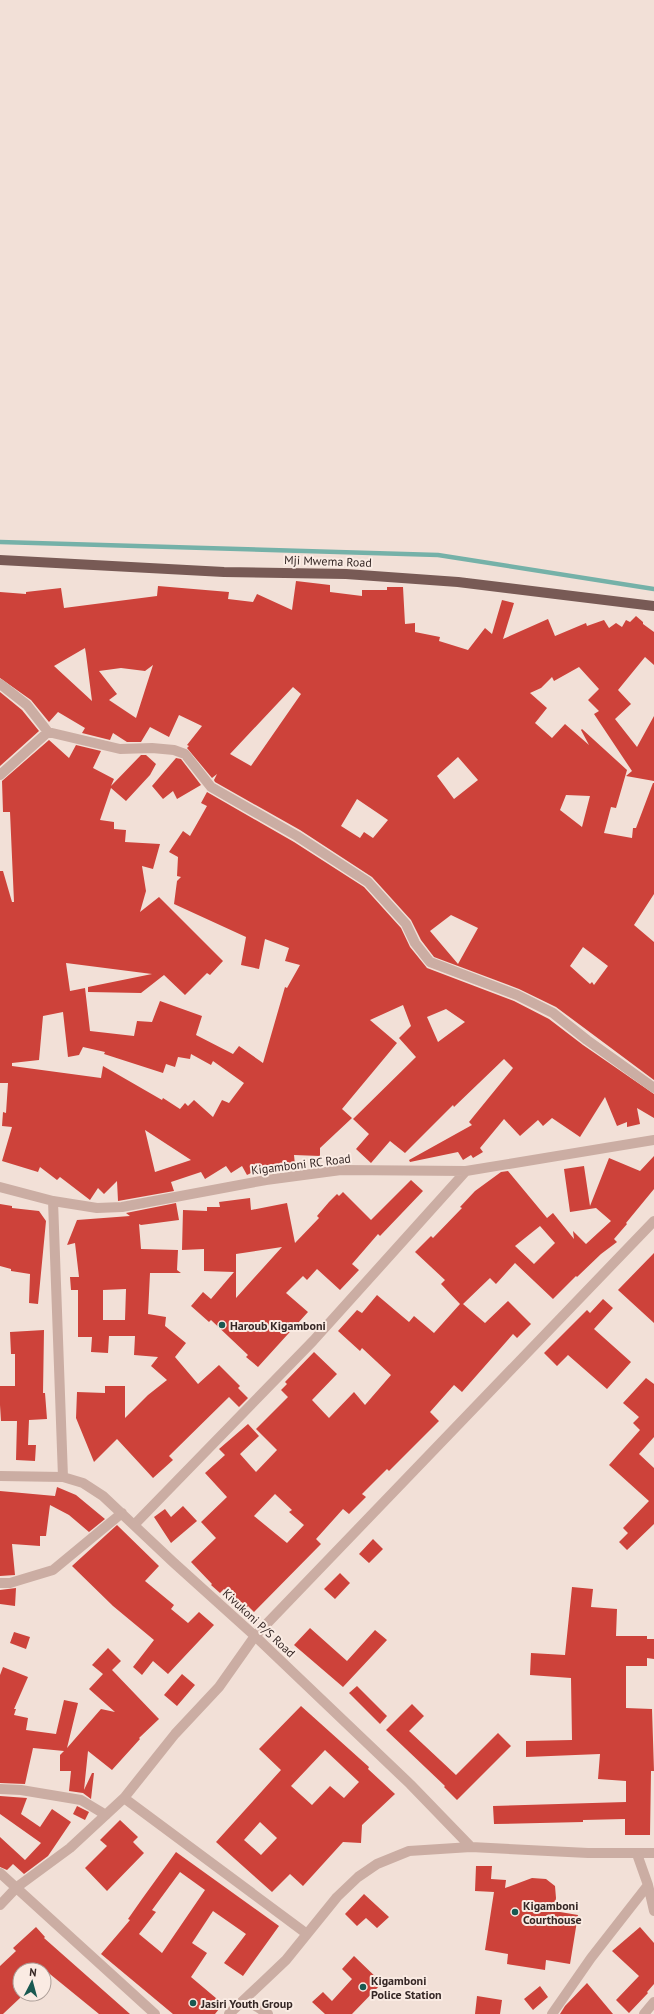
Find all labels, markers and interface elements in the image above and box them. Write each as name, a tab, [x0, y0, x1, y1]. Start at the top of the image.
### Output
street label: Mji Mwema Road	[284, 552, 372, 570]
street label: Kigamboni RC Road	[250, 1150, 352, 1178]
place label: Haroub Kigamboni	[230, 1318, 326, 1333]
marker: Haroub Kigamboni	[217, 1320, 227, 1330]
street label: Kivukoni P/S Road	[220, 1586, 298, 1660]
place label: Kigamboni Courthouse	[523, 1898, 582, 1927]
marker: Kigamboni Courthouse	[510, 1907, 520, 1917]
north arrow	[12, 1962, 52, 2002]
text: N	[29, 1965, 37, 1979]
place label: Kigamboni Police Station	[371, 1973, 442, 2002]
marker: Kigamboni Police Station	[358, 1982, 368, 1992]
place label: Jasiri Youth Group	[200, 1996, 293, 2011]
marker: Jasiri Youth Group	[188, 1998, 198, 2008]

